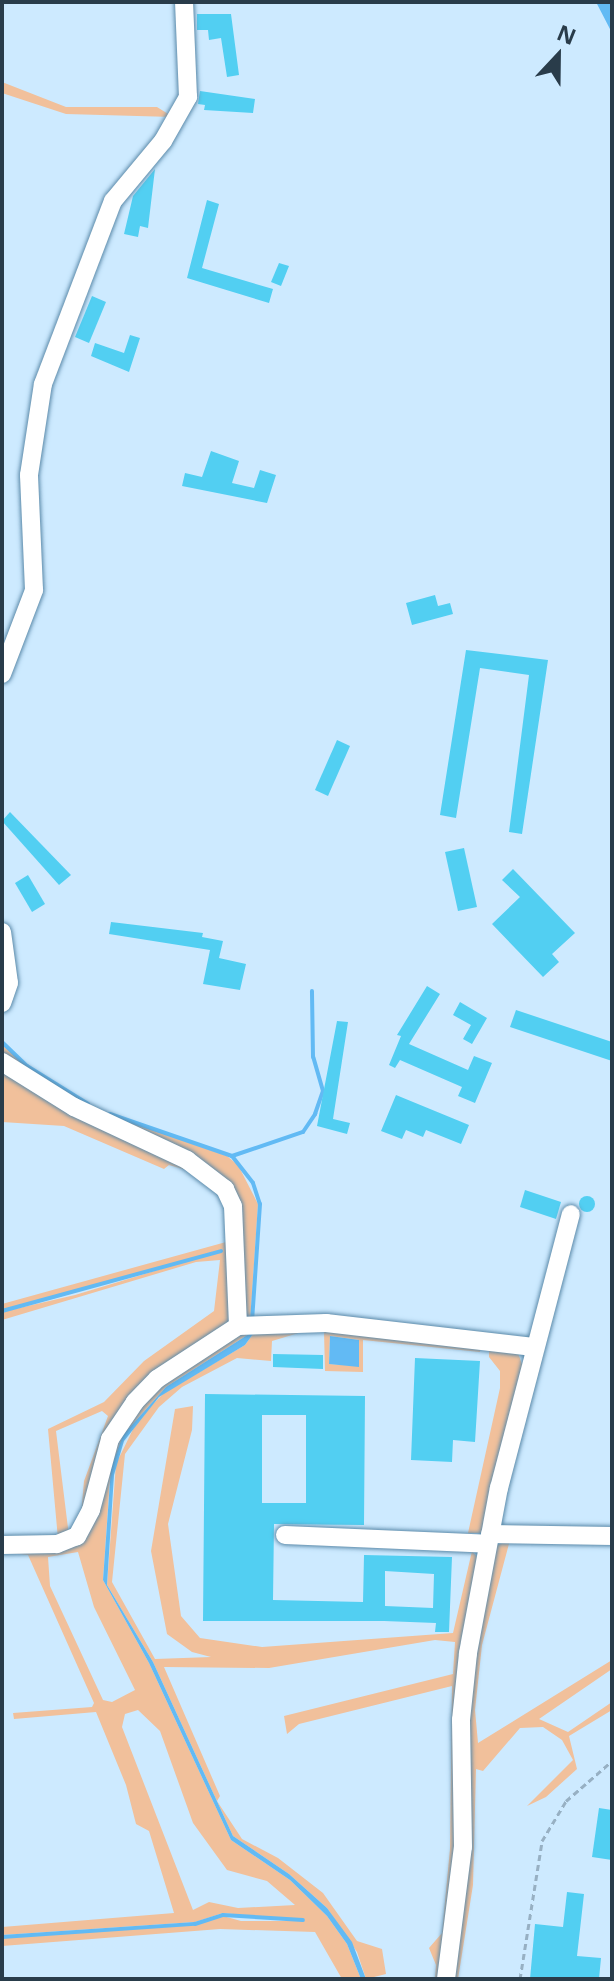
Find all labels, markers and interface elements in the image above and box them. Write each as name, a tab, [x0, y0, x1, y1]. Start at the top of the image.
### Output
north arrow	[518, 16, 598, 96]
text: N	[553, 16, 581, 51]

